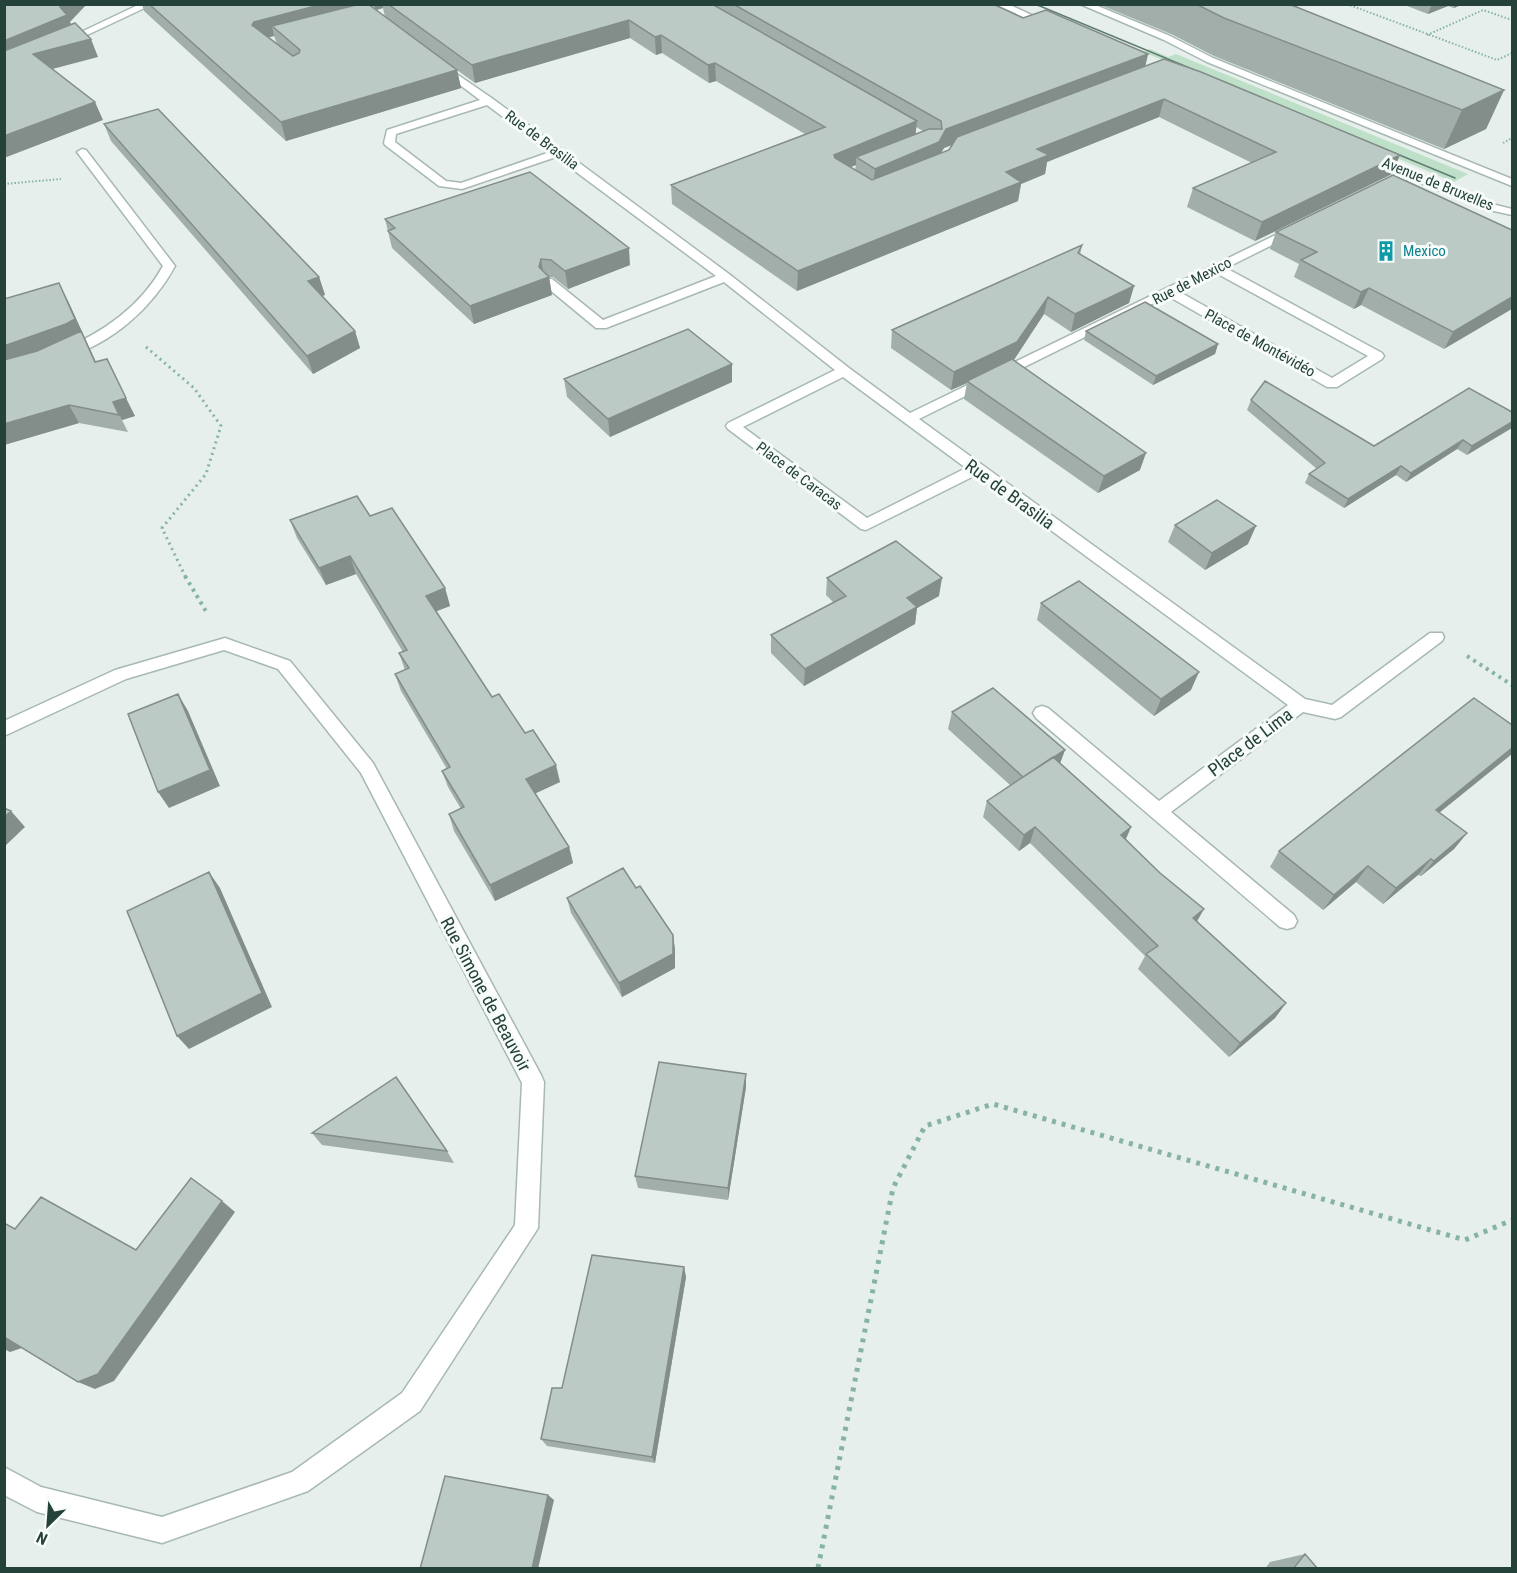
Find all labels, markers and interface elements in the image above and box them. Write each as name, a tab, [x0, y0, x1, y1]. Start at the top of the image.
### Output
street label: Rue de Brasilia	[502, 106, 582, 174]
street label: Avenue de Bruxelles	[1380, 153, 1497, 215]
building icon: Mexico	[1374, 239, 1398, 263]
place label: Mexico	[1403, 242, 1446, 260]
street label: Rue de Mexico	[1149, 253, 1235, 309]
street label: Place de Montévidéo	[1202, 305, 1318, 381]
street label: Place de Caracas	[753, 438, 845, 514]
street label: Rue de Brasilia	[961, 455, 1059, 533]
street label: Place de Lima	[1204, 704, 1296, 780]
street label: Rue Simone de Beauvoir	[436, 913, 536, 1075]
north arrow	[18, 1495, 78, 1555]
text: N	[33, 1527, 50, 1549]

